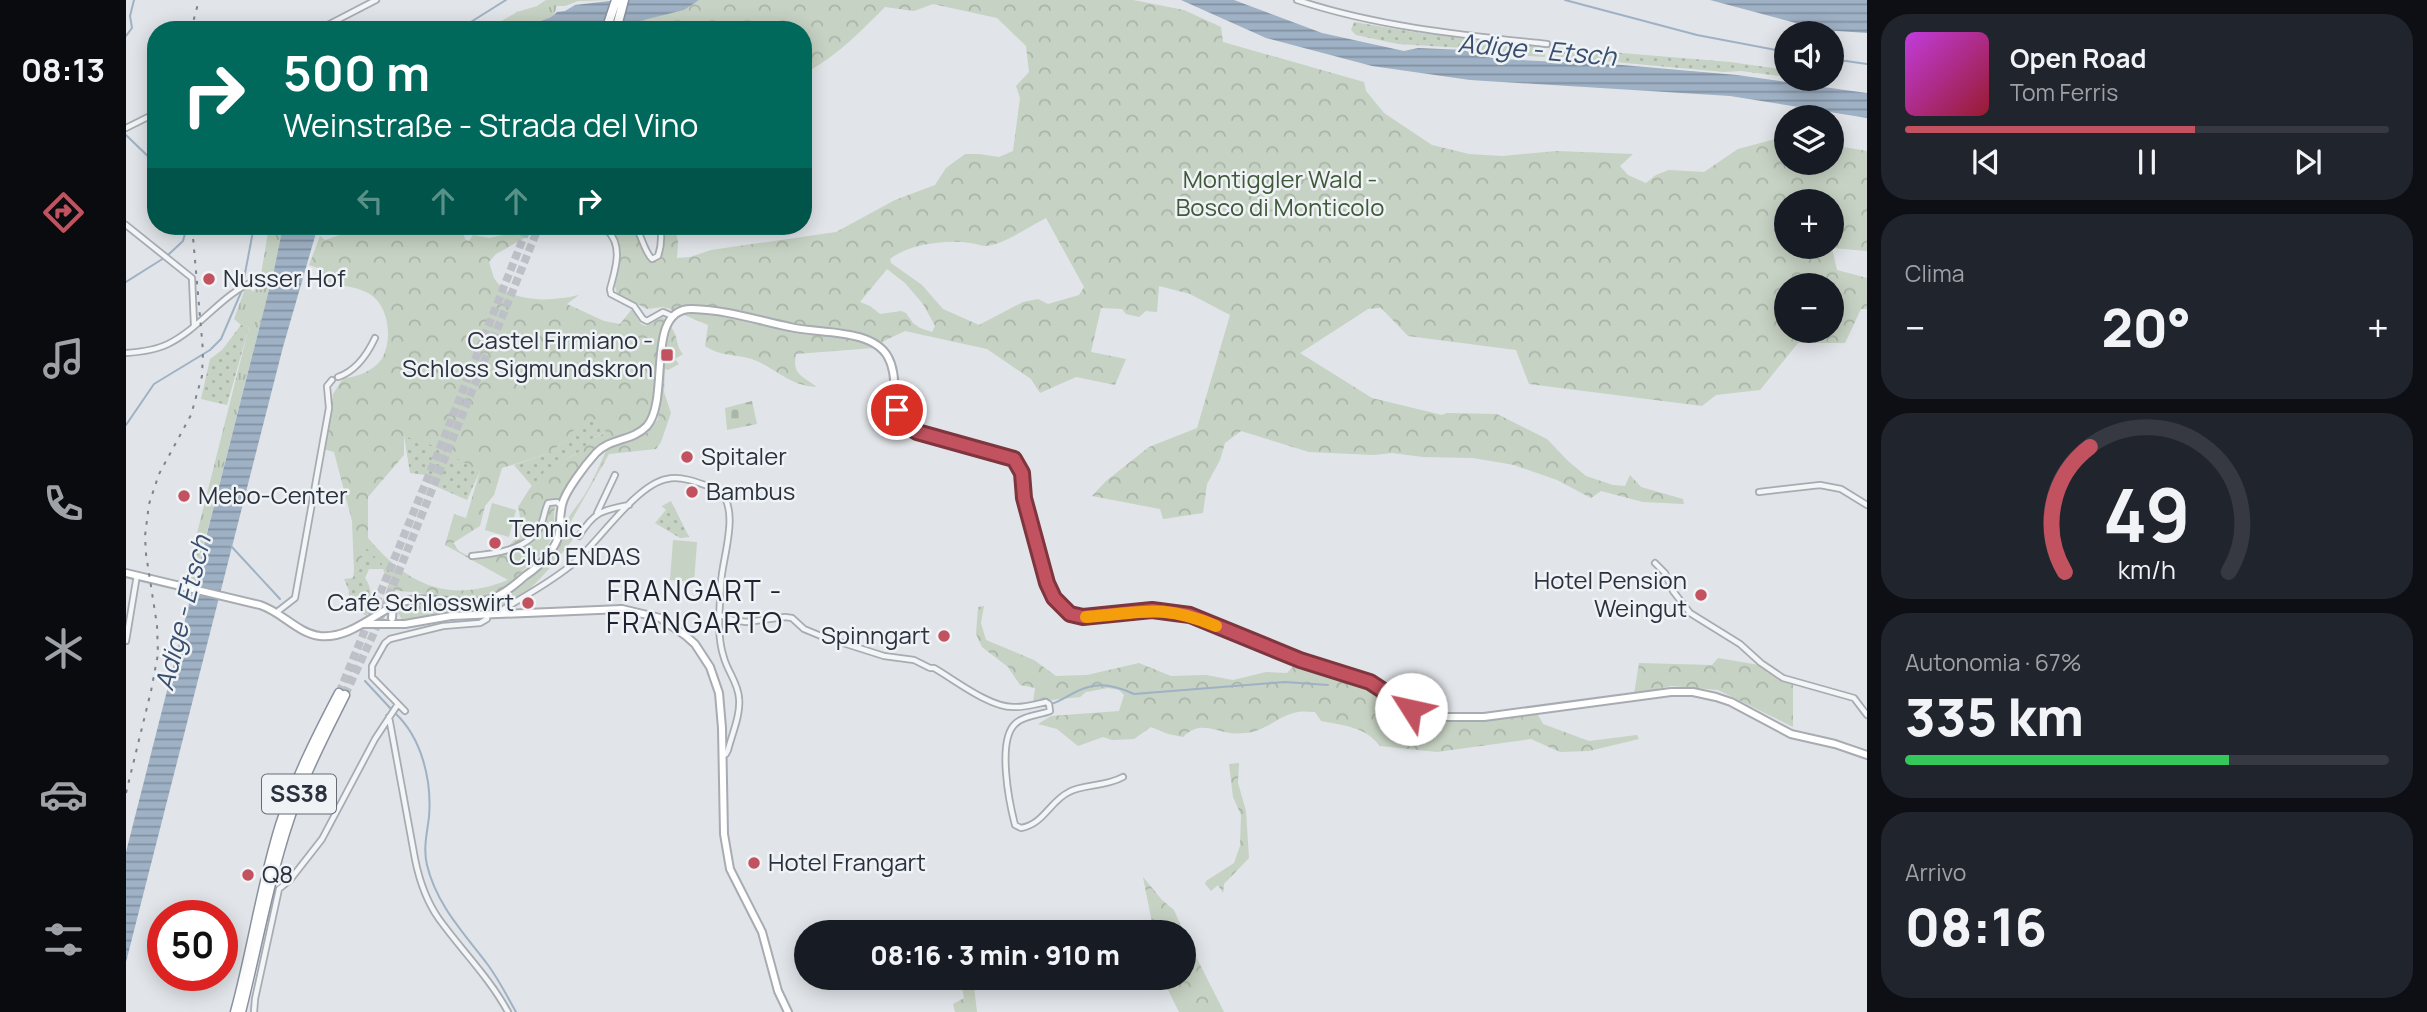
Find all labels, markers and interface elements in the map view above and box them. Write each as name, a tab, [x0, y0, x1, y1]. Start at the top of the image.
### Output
map controls	[1774, 21, 1844, 343]
button: sound	[1774, 21, 1844, 91]
water label: Adige - Etsch	[1457, 24, 1619, 74]
text: 500 m	[283, 39, 430, 106]
text: Open Road	[2010, 40, 2146, 76]
text: 08:13	[21, 48, 105, 92]
icon: right	[168, 49, 259, 140]
text: Tom Ferris	[2010, 76, 2118, 108]
text: Weinstraße - Strada del Vino	[283, 103, 698, 147]
button: layers	[1774, 105, 1844, 175]
icon: previous	[1967, 143, 2005, 181]
icon: pause	[2128, 143, 2166, 181]
icon: next	[2289, 143, 2327, 181]
park label: Montiggler Wald - Bosco di Monticolo	[1176, 162, 1384, 223]
icon: left	[351, 182, 389, 220]
icon: ahead	[424, 182, 462, 220]
icon: ahead	[497, 182, 535, 220]
icon: right	[570, 182, 608, 220]
icon: directions	[39, 188, 88, 237]
button: +	[1774, 189, 1844, 259]
text: Clima	[1905, 257, 1964, 289]
place label: Nusser Hof	[223, 261, 346, 294]
marker: Nusser Hof	[201, 271, 217, 287]
button: −	[1774, 273, 1844, 343]
text: 20°	[2101, 292, 2191, 363]
text: −	[1905, 301, 1926, 353]
text: +	[2367, 301, 2389, 353]
place label: Castel Firmiano - Schloss Sigmundskron	[402, 323, 653, 384]
icon: music	[39, 334, 88, 383]
marker: Castel Firmiano - Schloss Sigmundskron	[659, 347, 675, 363]
pin	[867, 380, 927, 440]
icon: arrive	[878, 391, 916, 429]
place label: Spitaler	[701, 439, 787, 472]
marker: Spitaler	[679, 449, 695, 465]
text: 49	[2103, 464, 2191, 564]
place label: Bambus	[706, 474, 795, 507]
place label: Mebo-Center	[198, 478, 348, 511]
icon: phone	[39, 479, 88, 528]
marker: Bambus	[684, 484, 700, 500]
marker: Mebo-Center	[176, 488, 192, 504]
place label: Tennic Club ENDAS	[509, 511, 640, 572]
water label: Adige - Etsch	[145, 530, 219, 694]
marker: Tennic Club ENDAS	[487, 535, 503, 551]
text: km/h	[2118, 552, 2176, 587]
place label: Hotel Pension Weingut	[1534, 563, 1687, 624]
district label: FRANGART - FRANGARTO	[606, 571, 784, 641]
place label: Café Schlosswirt	[327, 585, 514, 618]
marker: Hotel Pension Weingut	[1693, 587, 1709, 603]
marker: Café Schlosswirt	[520, 595, 536, 611]
place label: Spinngart	[821, 618, 930, 651]
icon: climate	[39, 624, 88, 673]
marker: Spinngart	[936, 628, 952, 644]
text: Autonomia · 67%	[1905, 646, 2081, 678]
position arrow	[1374, 672, 1448, 746]
text: 335 km	[1905, 681, 2084, 752]
icon: car	[39, 770, 88, 819]
road number: SS38	[262, 774, 336, 814]
place label: Hotel Frangart	[768, 845, 926, 878]
marker: Hotel Frangart	[746, 855, 762, 871]
text: Arrivo	[1905, 856, 1966, 888]
place label: Q8	[262, 857, 293, 890]
marker: Q8	[240, 867, 256, 883]
text: 08:16	[1905, 891, 2047, 962]
speed limit sign: 50	[147, 900, 238, 991]
icon: filters	[39, 915, 88, 964]
text: 08:16 · 3 min · 910 m	[870, 937, 1120, 973]

